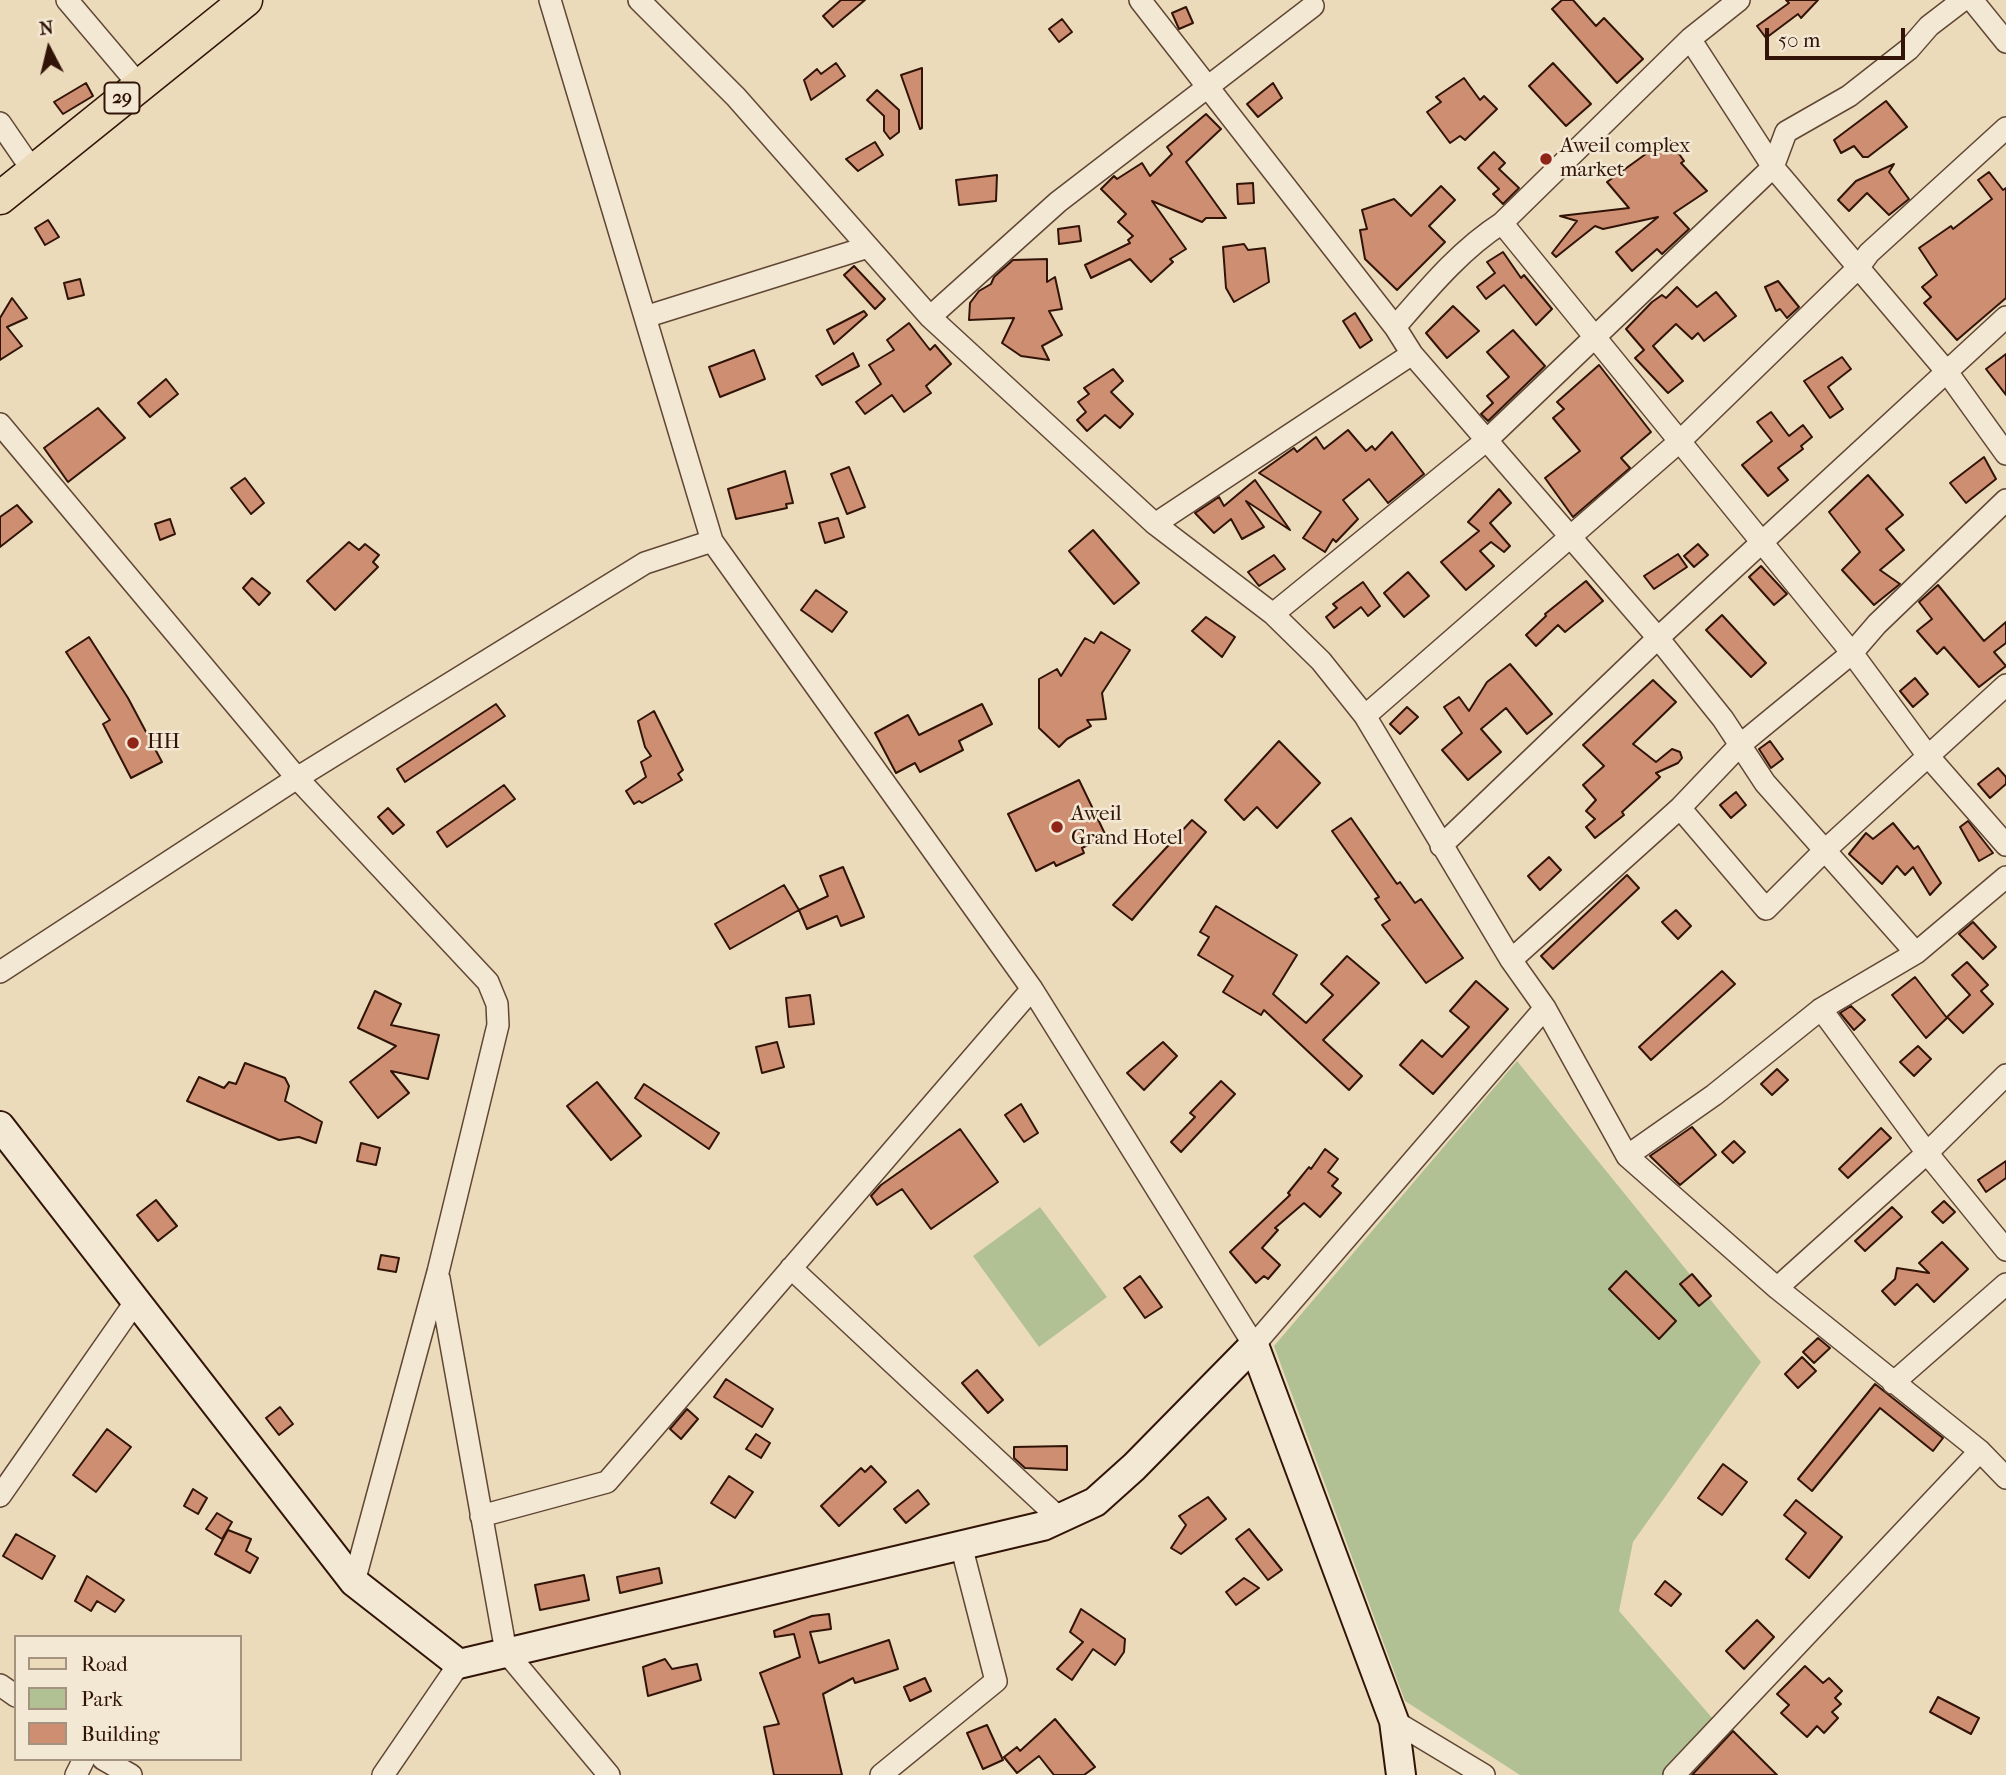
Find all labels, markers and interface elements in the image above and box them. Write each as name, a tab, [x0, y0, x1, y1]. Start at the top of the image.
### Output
north arrow	[14, 14, 84, 84]
scale bar	[1768, 14, 1908, 58]
text: N	[38, 16, 55, 40]
text: 50 m	[1778, 28, 1821, 52]
road number: 29	[104, 82, 140, 114]
place label: Aweil complex market	[1560, 134, 1690, 184]
marker: Aweil complex market	[1538, 151, 1554, 167]
place label: HH	[147, 730, 180, 756]
marker: HH	[125, 735, 141, 751]
place label: Aweil Grand Hotel	[1071, 802, 1183, 852]
marker: Aweil Grand Hotel	[1049, 819, 1065, 835]
legend	[14, 1635, 242, 1761]
text: Road	[81, 1652, 128, 1676]
text: Park	[81, 1687, 123, 1711]
text: Building	[81, 1722, 159, 1746]

